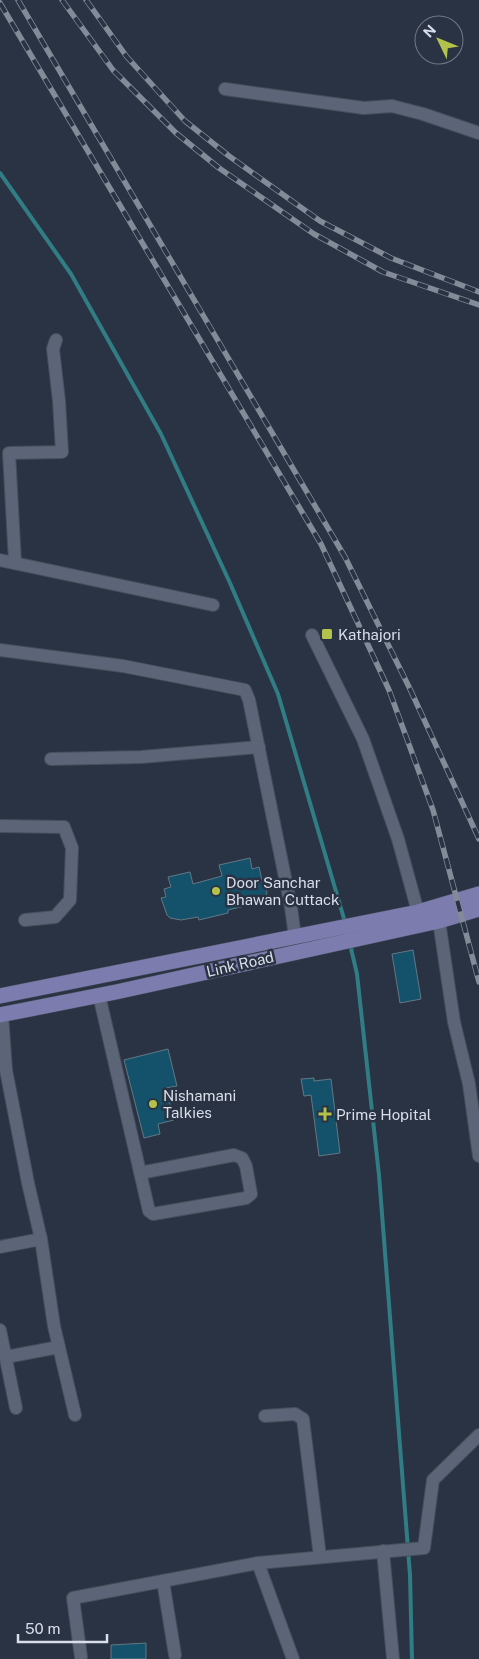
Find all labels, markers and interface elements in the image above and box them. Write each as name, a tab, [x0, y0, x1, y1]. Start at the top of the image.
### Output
north arrow	[414, 15, 464, 65]
text: N	[420, 22, 439, 41]
place label: Kathajori	[338, 626, 401, 643]
marker: Kathajori	[320, 627, 334, 641]
place label: Door Sanchar Bhawan Cuttack	[226, 874, 340, 908]
marker: Door Sanchar Bhawan Cuttack	[210, 885, 222, 897]
street label: Link Road	[205, 948, 275, 980]
place label: Nishamani Talkies	[163, 1087, 236, 1121]
marker: Nishamani Talkies	[147, 1098, 159, 1110]
place label: Prime Hopital	[336, 1106, 431, 1123]
marker: Prime Hopital	[318, 1107, 332, 1121]
scale bar	[18, 1612, 106, 1644]
text: 50 m	[25, 1620, 60, 1637]

